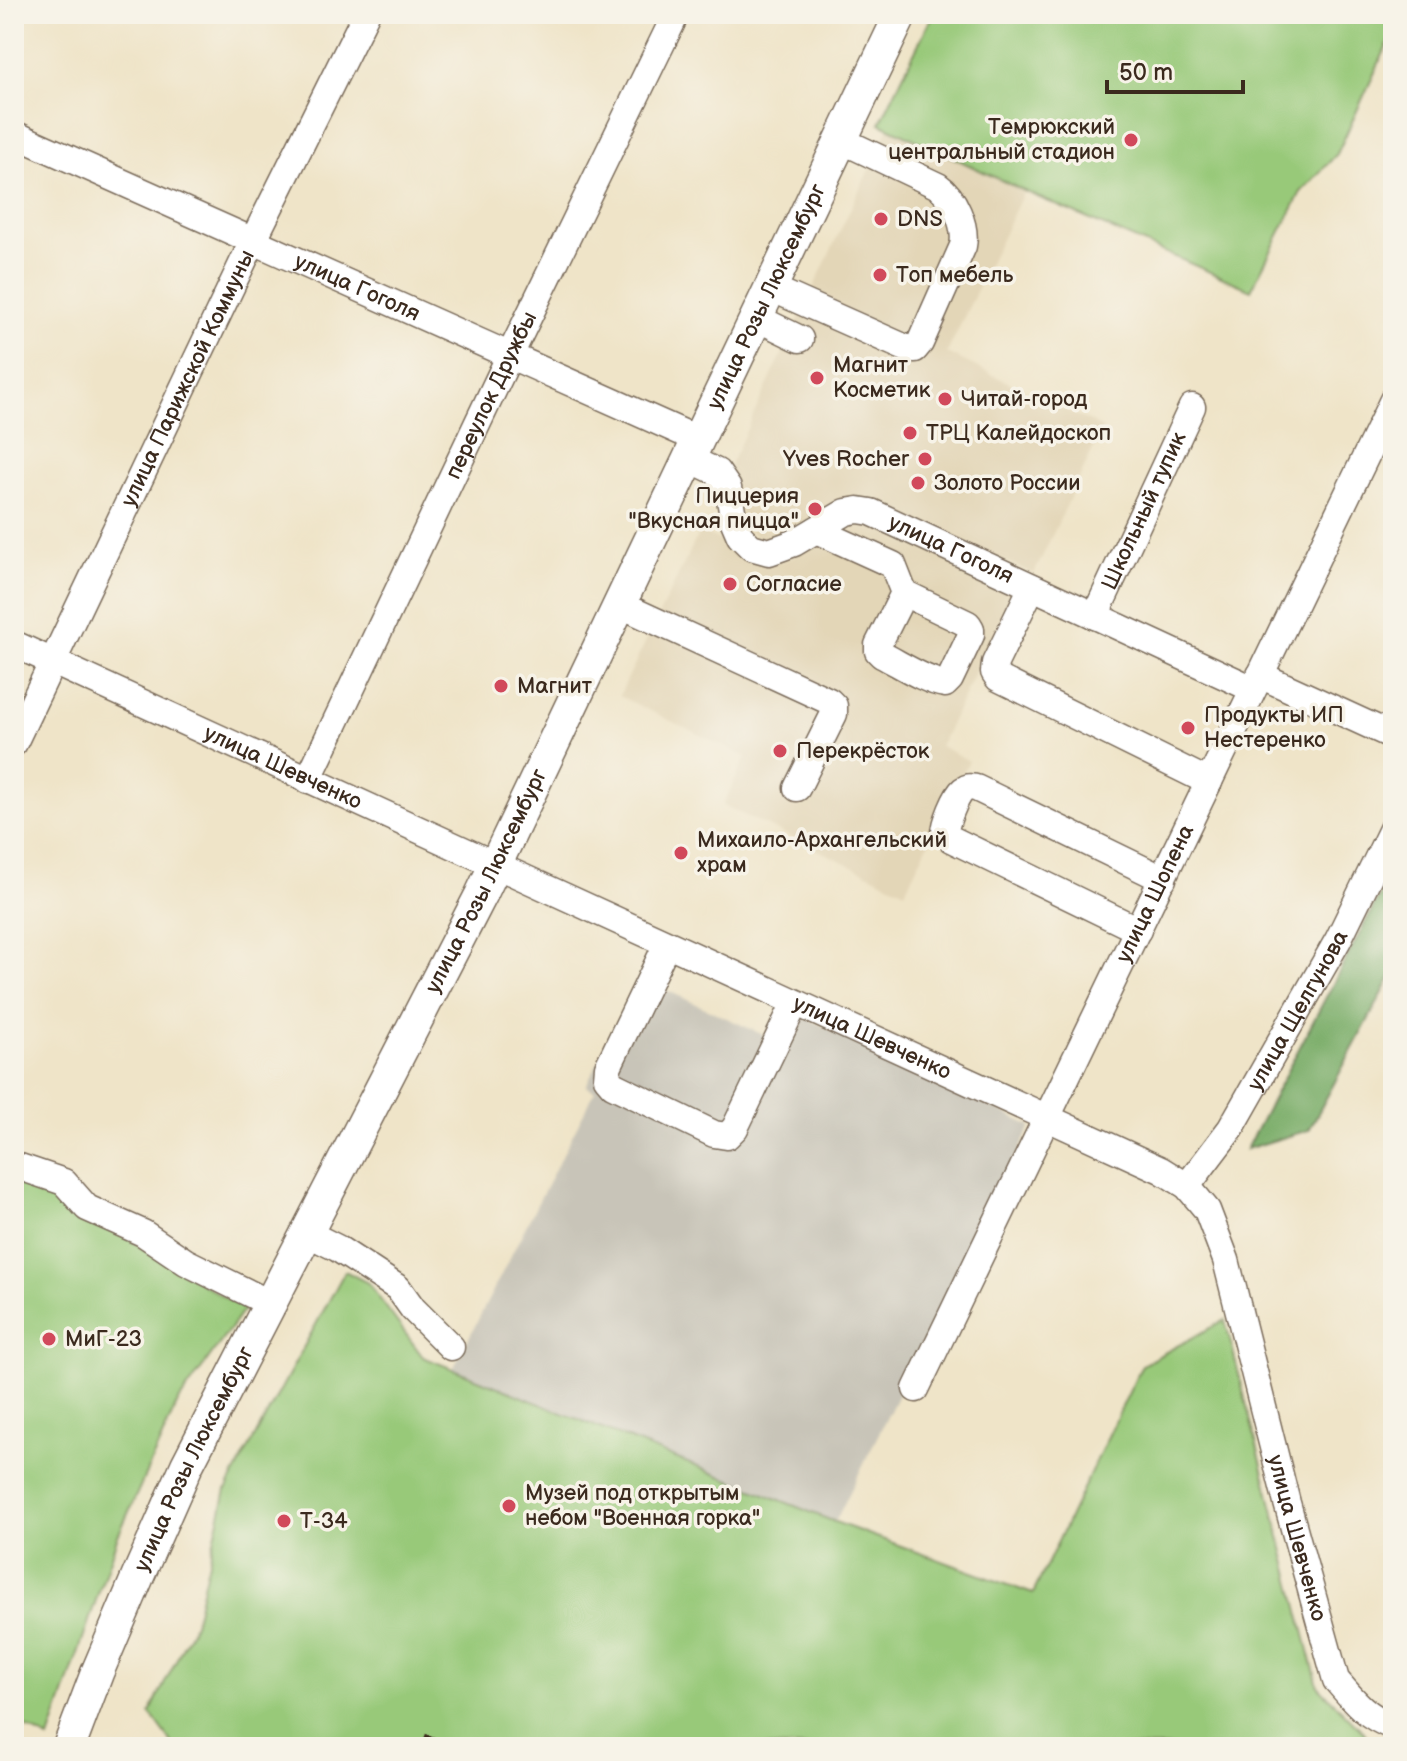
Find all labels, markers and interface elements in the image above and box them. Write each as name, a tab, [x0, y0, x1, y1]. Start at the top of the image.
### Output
scale bar	[1107, 44, 1243, 94]
text: 50 m	[1119, 58, 1173, 87]
place label: Темрюкский центральный стадион	[888, 114, 1115, 166]
marker: Темрюкский центральный стадион	[1122, 131, 1140, 149]
street label: улица Розы Люксембург	[701, 179, 832, 414]
place label: DNS	[897, 206, 943, 233]
marker: DNS	[872, 210, 890, 228]
street label: улица Парижской Коммуны	[115, 245, 260, 511]
street label: улица Гоголя	[290, 248, 424, 327]
place label: Топ мебель	[896, 262, 1014, 289]
marker: Топ мебель	[871, 266, 889, 284]
street label: переулок Дружбы	[439, 307, 543, 484]
place label: Магнит Косметик	[833, 352, 931, 404]
marker: Магнит Косметик	[808, 369, 826, 387]
place label: Читай-город	[961, 386, 1088, 413]
marker: Читай-город	[936, 390, 954, 408]
place label: ТРЦ Калейдоскоп	[926, 420, 1111, 447]
marker: ТРЦ Калейдоскоп	[901, 424, 919, 442]
street label: Школьный тупик	[1096, 427, 1192, 594]
place label: Yves Rocher	[782, 446, 910, 473]
marker: Yves Rocher	[916, 450, 934, 468]
place label: Золото России	[934, 470, 1080, 497]
marker: Золото России	[909, 474, 927, 492]
place label: Пиццерия "Вкусная пицца"	[628, 483, 799, 535]
marker: Пиццерия "Вкусная пицца"	[806, 500, 824, 518]
street label: улица Гоголя	[884, 509, 1018, 590]
place label: Согласие	[746, 571, 842, 598]
marker: Согласие	[721, 575, 739, 593]
place label: Магнит	[517, 673, 593, 700]
marker: Магнит	[492, 677, 510, 695]
place label: Продукты ИП Нестеренко	[1204, 702, 1344, 754]
marker: Продукты ИП Нестеренко	[1179, 719, 1197, 737]
street label: улица Шевченко	[200, 720, 366, 815]
place label: Перекрёсток	[796, 738, 930, 765]
marker: Перекрёсток	[771, 742, 789, 760]
street label: улица Розы Люксембург	[419, 764, 553, 998]
street label: улица Шопена	[1110, 820, 1200, 967]
place label: Михаило-Архангельский храм	[697, 827, 947, 879]
marker: Михаило-Архангельский храм	[672, 844, 690, 862]
street label: улица Щелгунова	[1242, 926, 1354, 1096]
street label: улица Шевченко	[789, 990, 955, 1085]
place label: МиГ-23	[65, 1326, 142, 1353]
marker: МиГ-23	[40, 1330, 58, 1348]
street label: улица Розы Люксембург	[128, 1341, 260, 1576]
street label: улица Шевченко	[1262, 1452, 1333, 1624]
place label: Музей под открытым небом "Военная горка"	[525, 1480, 760, 1532]
marker: Музей под открытым небом "Военная горка"	[500, 1497, 518, 1515]
place label: Т-34	[300, 1508, 348, 1535]
marker: Т-34	[275, 1512, 293, 1530]

